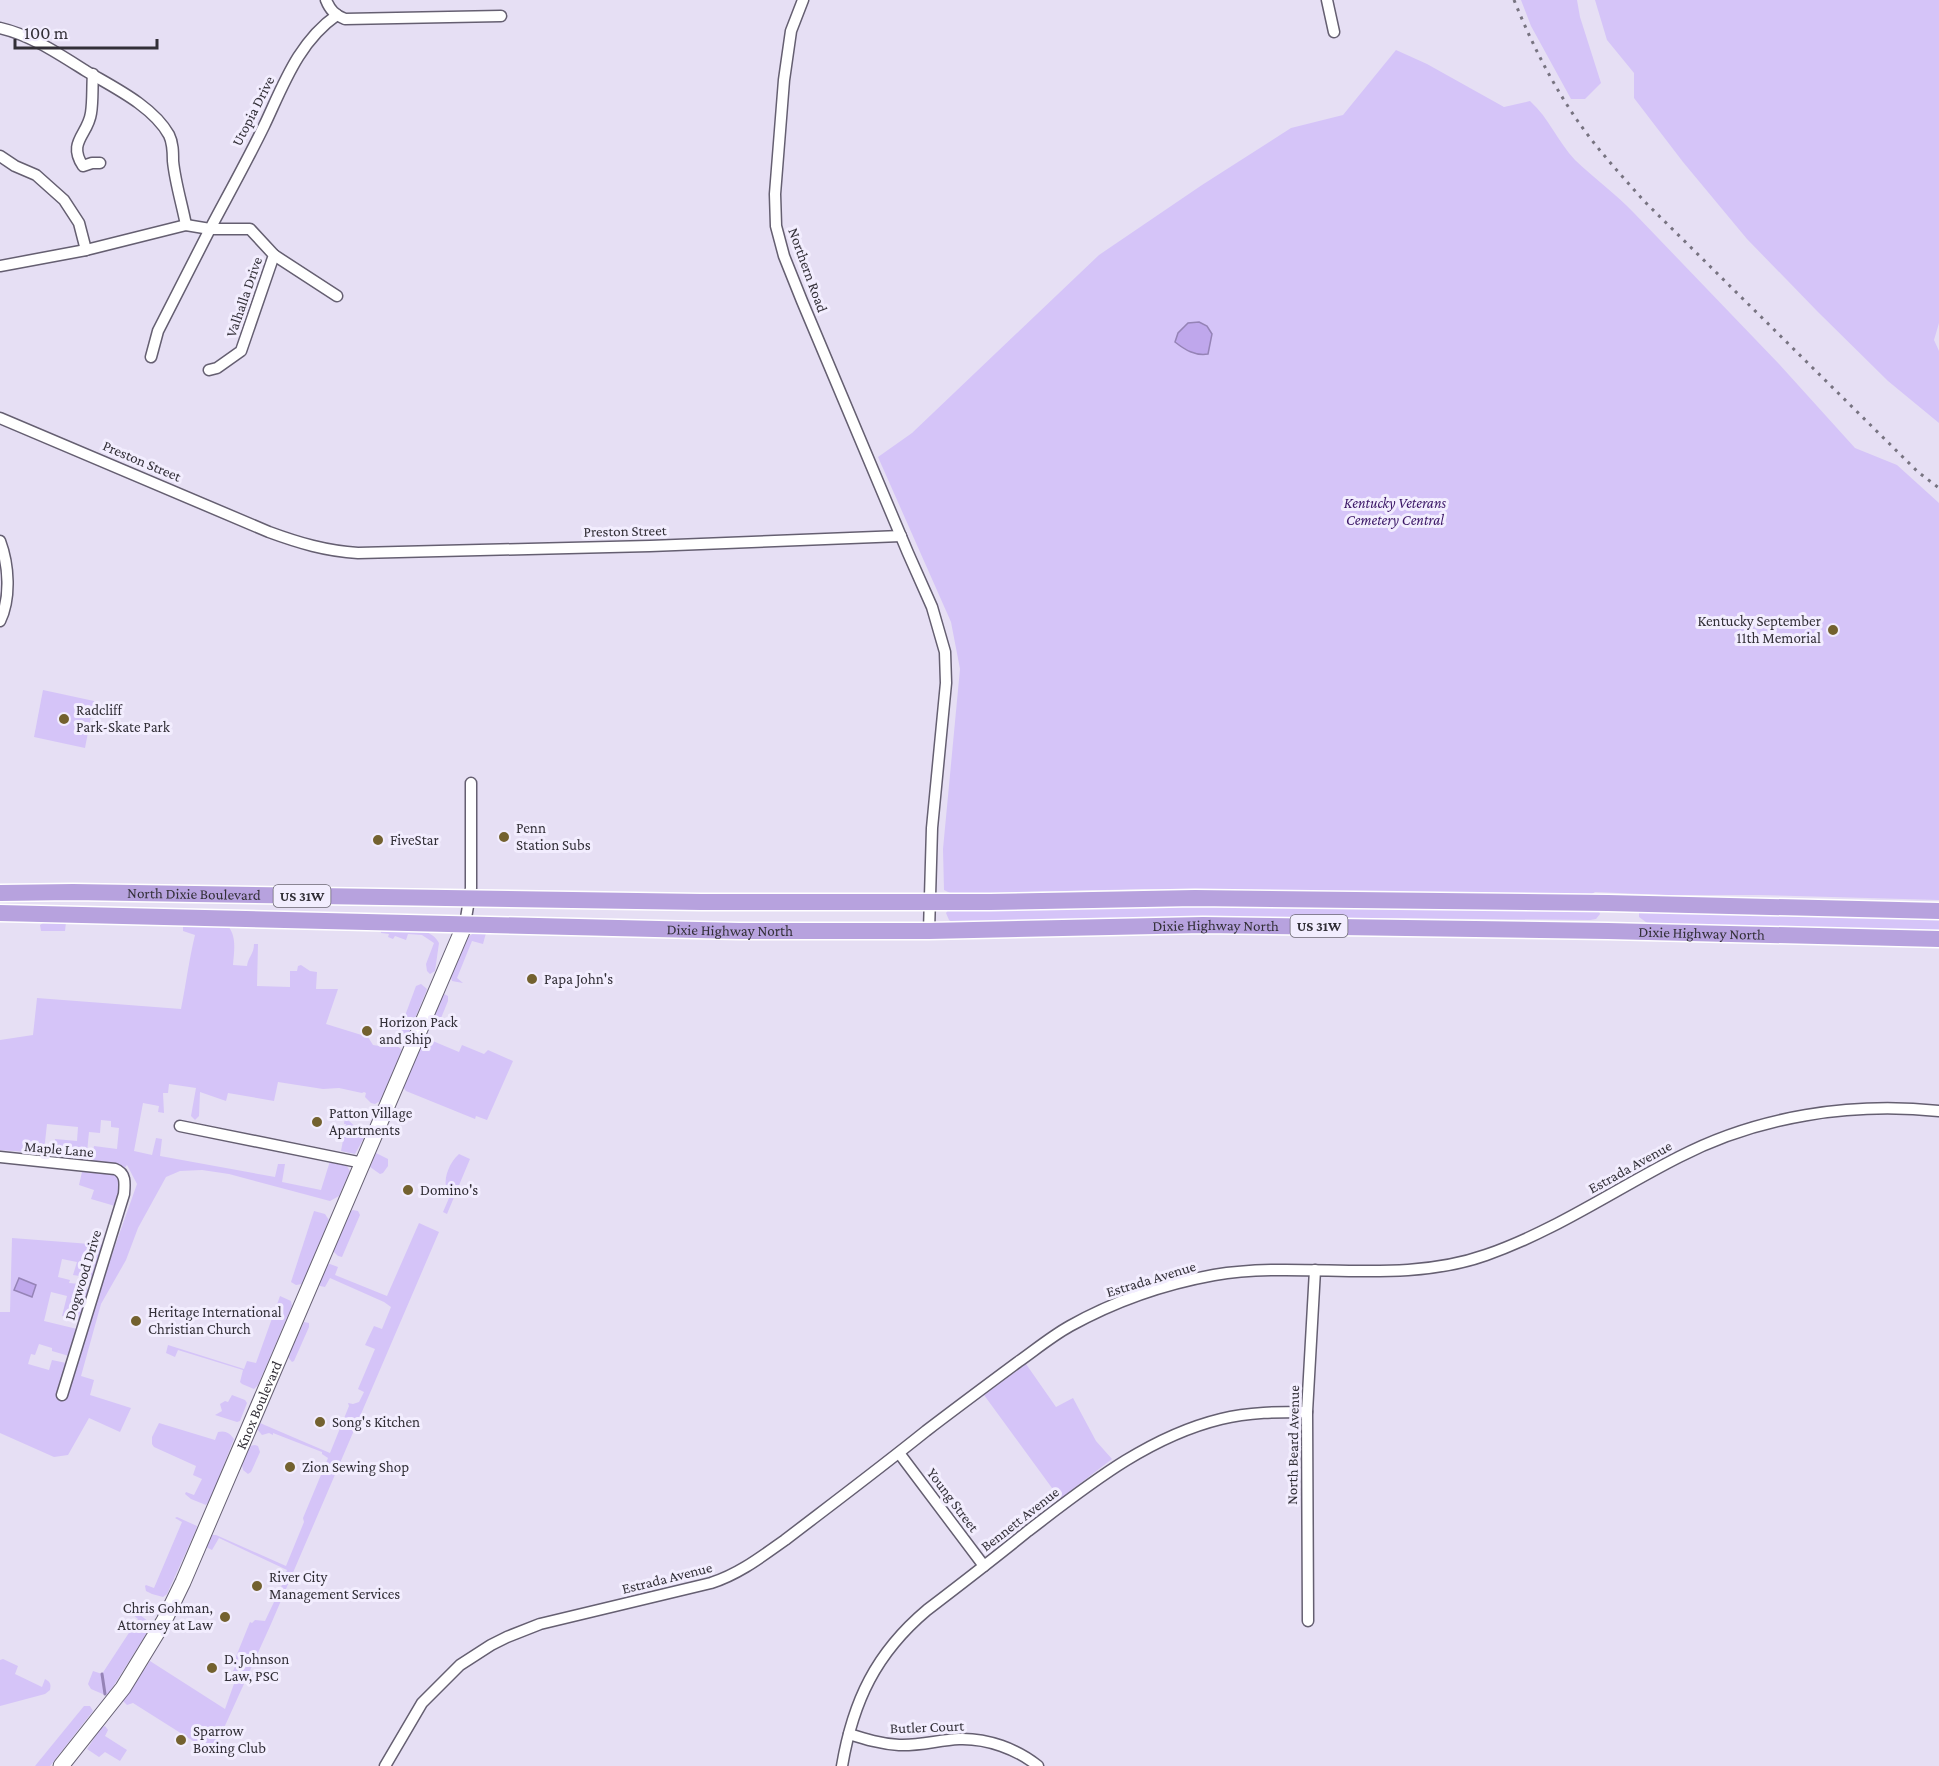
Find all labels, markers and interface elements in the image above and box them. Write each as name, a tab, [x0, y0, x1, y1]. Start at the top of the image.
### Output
scale bar	[15, 12, 158, 50]
text: 100 m	[24, 23, 69, 43]
street label: Utopia Drive	[229, 73, 278, 149]
street label: Northern Road	[785, 226, 831, 315]
street label: Valhalla Drive	[223, 254, 265, 339]
street label: Preston Street	[101, 437, 184, 485]
park label: Kentucky Veterans Cemetery Central	[1344, 495, 1447, 529]
street label: Preston Street	[583, 522, 668, 540]
place label: Kentucky September 11th Memorial	[1698, 613, 1822, 646]
marker: Kentucky September 11th Memorial	[1826, 623, 1840, 637]
place label: Radcliff Park-Skate Park	[76, 702, 171, 735]
marker: Radcliff Park-Skate Park	[57, 712, 71, 726]
place label: Penn Station Subs	[516, 820, 591, 853]
marker: Penn Station Subs	[497, 830, 511, 844]
place label: FiveStar	[390, 832, 439, 848]
marker: FiveStar	[371, 833, 385, 847]
street label: North Dixie Boulevard	[127, 885, 261, 903]
road number: US 31W	[274, 885, 330, 907]
road number: US 31W	[1290, 915, 1348, 937]
street label: Dixie Highway North	[1152, 917, 1279, 935]
street label: Dixie Highway North	[666, 921, 793, 940]
street label: Dixie Highway North	[1638, 924, 1765, 943]
place label: Papa John's	[544, 971, 613, 988]
marker: Papa John's	[525, 972, 539, 986]
place label: Horizon Pack and Ship	[379, 1014, 459, 1048]
marker: Horizon Pack and Ship	[360, 1024, 374, 1038]
place label: Patton Village Apartments	[329, 1105, 413, 1139]
marker: Patton Village Apartments	[310, 1115, 324, 1129]
street label: Estrada Avenue	[1586, 1137, 1675, 1196]
street label: Maple Lane	[24, 1138, 95, 1161]
place label: Domino's	[420, 1182, 478, 1198]
marker: Domino's	[401, 1183, 415, 1197]
street label: Dogwood Drive	[62, 1227, 105, 1322]
street label: Estrada Avenue	[1104, 1258, 1198, 1300]
place label: Heritage International Christian Church	[148, 1304, 282, 1337]
marker: Heritage International Christian Church	[129, 1314, 143, 1328]
street label: Knox Boulevard	[233, 1358, 285, 1452]
street label: North Beard Avenue	[1284, 1384, 1302, 1505]
place label: Song's Kitchen	[332, 1414, 420, 1431]
marker: Song's Kitchen	[313, 1415, 327, 1429]
place label: Zion Sewing Shop	[302, 1459, 409, 1476]
marker: Zion Sewing Shop	[283, 1460, 297, 1474]
street label: Young Street	[923, 1465, 983, 1536]
street label: Bennett Avenue	[978, 1483, 1062, 1554]
street label: Estrada Avenue	[620, 1559, 714, 1597]
place label: River City Management Services	[269, 1569, 400, 1603]
marker: River City Management Services	[250, 1579, 264, 1593]
place label: Chris Gohman, Attorney at Law	[118, 1600, 214, 1634]
marker: Chris Gohman, Attorney at Law	[218, 1610, 232, 1624]
place label: D. Johnson Law, PSC	[224, 1651, 289, 1684]
marker: D. Johnson Law, PSC	[205, 1661, 219, 1675]
street label: Butler Court	[890, 1718, 965, 1736]
place label: Sparrow Boxing Club	[193, 1723, 266, 1757]
marker: Sparrow Boxing Club	[174, 1733, 188, 1747]

